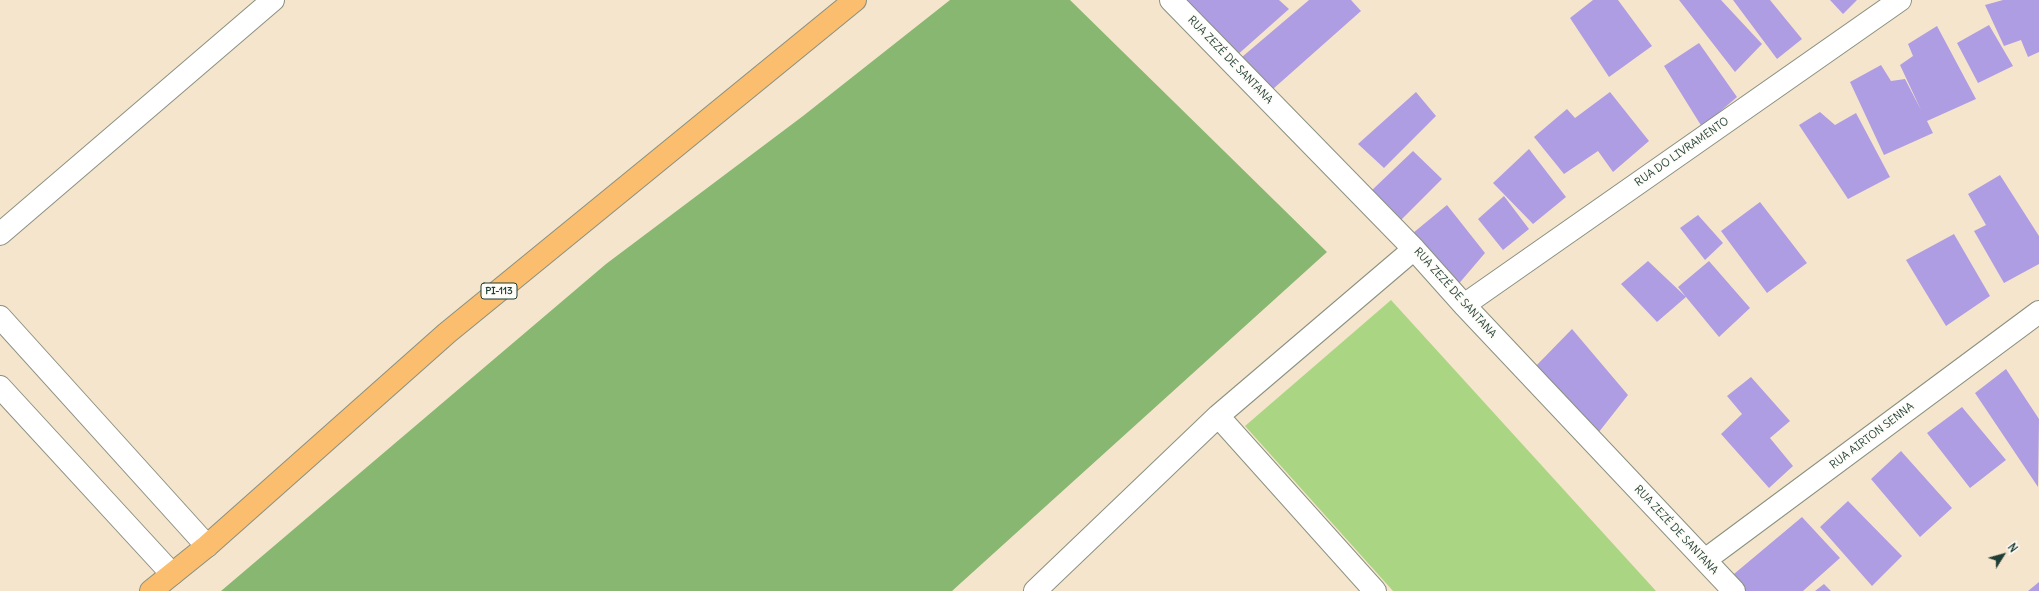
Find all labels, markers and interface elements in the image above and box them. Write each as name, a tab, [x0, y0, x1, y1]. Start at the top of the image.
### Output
street label: RUA ZEZÉ DE SANTANA	[1185, 13, 1275, 107]
street label: RUA DO LIVRAMENTO	[1632, 115, 1732, 189]
street label: RUA ZEZÉ DE SANTANA	[1411, 245, 1499, 341]
road number: PI-113	[481, 283, 517, 299]
street label: RUA AIRTON SENNA	[1827, 400, 1917, 472]
street label: RUA ZEZÉ DE SANTANA	[1631, 483, 1721, 577]
north arrow	[1983, 535, 2023, 575]
text: N	[2005, 541, 2020, 555]

